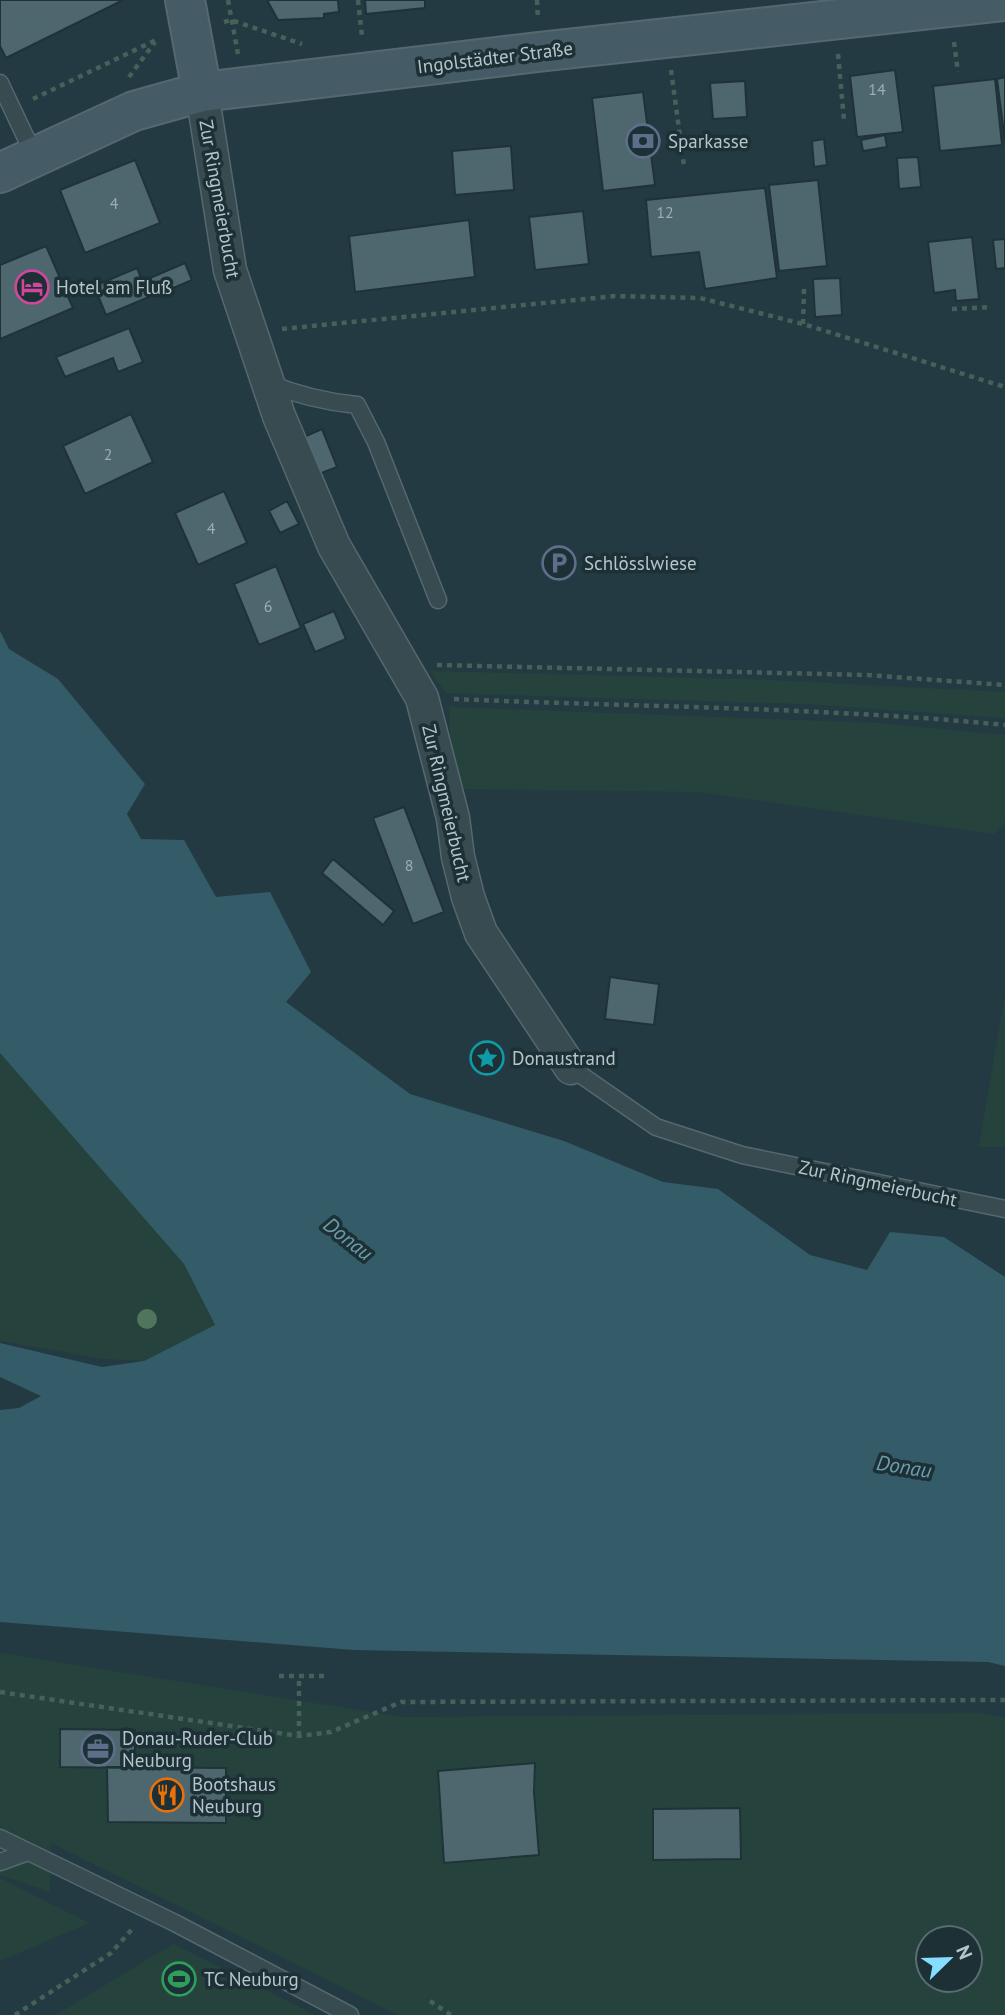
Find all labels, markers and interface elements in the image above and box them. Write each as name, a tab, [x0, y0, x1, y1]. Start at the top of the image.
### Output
street label: Ingolstädter Straße	[416, 36, 574, 78]
house number: 14	[868, 79, 886, 99]
street label: Zur Ringmeierbucht	[194, 118, 246, 281]
bank icon: Sparkasse	[624, 122, 662, 160]
place label: Sparkasse	[668, 129, 748, 153]
house number: 4	[110, 193, 119, 213]
house number: 12	[656, 202, 674, 222]
hotel icon: Hotel am Fluß	[13, 268, 51, 306]
place label: Hotel am Fluß	[56, 275, 172, 299]
house number: 2	[104, 444, 112, 464]
house number: 4	[207, 518, 216, 538]
parking icon: Schlösslwiese	[540, 544, 578, 582]
place label: Schlösslwiese	[584, 551, 697, 575]
house number: 6	[264, 596, 272, 616]
street label: Zur Ringmeierbucht	[417, 722, 477, 885]
house number: 8	[405, 855, 413, 875]
place icon: Donaustrand	[468, 1039, 506, 1077]
place label: Donaustrand	[512, 1046, 616, 1070]
street label: Zur Ringmeierbucht	[797, 1155, 960, 1212]
water label: Donau	[318, 1211, 379, 1266]
water label: Donau	[875, 1449, 934, 1484]
place label: Donau-Ruder-Club Neuburg	[122, 1726, 273, 1772]
office icon: Donau-Ruder-Club Neuburg	[79, 1730, 117, 1768]
place label: Bootshaus Neuburg	[192, 1772, 276, 1818]
restaurant icon: Bootshaus Neuburg	[148, 1776, 186, 1814]
north arrow	[914, 1924, 984, 1994]
text: N	[951, 1942, 978, 1963]
sports icon: TC Neuburg	[160, 1960, 198, 1998]
place label: TC Neuburg	[204, 1967, 299, 1991]

